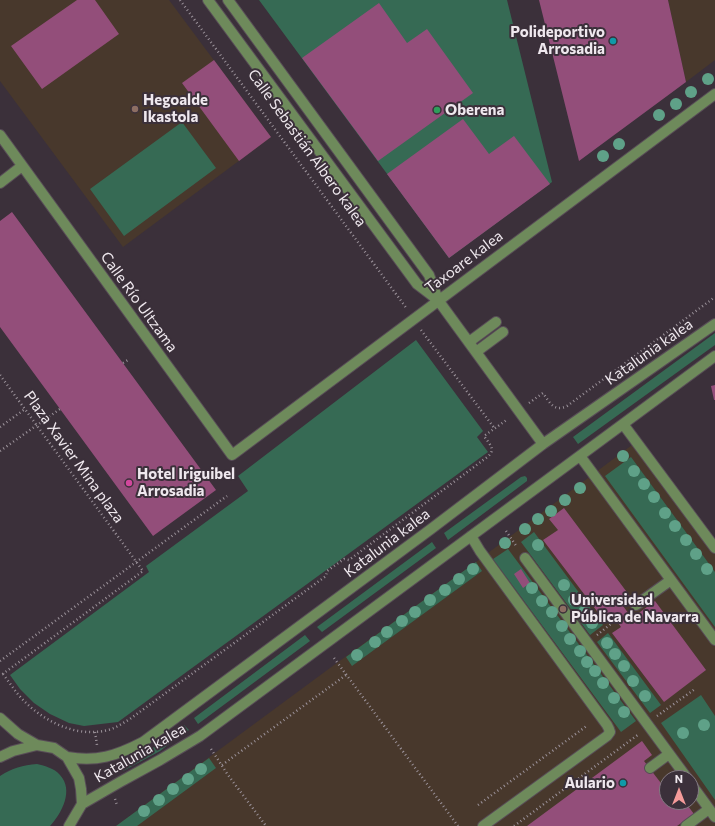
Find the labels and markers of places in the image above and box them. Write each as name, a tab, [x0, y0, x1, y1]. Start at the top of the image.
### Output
place label: Polideportivo Arrosadia	[510, 23, 605, 58]
marker: Polideportivo Arrosadia	[608, 36, 618, 46]
place label: Hegoalde Ikastola	[143, 91, 208, 126]
place label: Oberena	[445, 101, 504, 119]
marker: Hegoalde Ikastola	[130, 104, 140, 114]
marker: Oberena	[432, 105, 442, 115]
place label: Hotel Iriguibel Arrosadia	[137, 465, 235, 500]
marker: Hotel Iriguibel Arrosadia	[124, 478, 134, 488]
place label: Universidad Pública de Navarra	[571, 591, 699, 626]
marker: Universidad Pública de Navarra	[558, 604, 568, 614]
place label: Aulario	[564, 774, 615, 792]
marker: Aulario	[618, 778, 628, 788]

